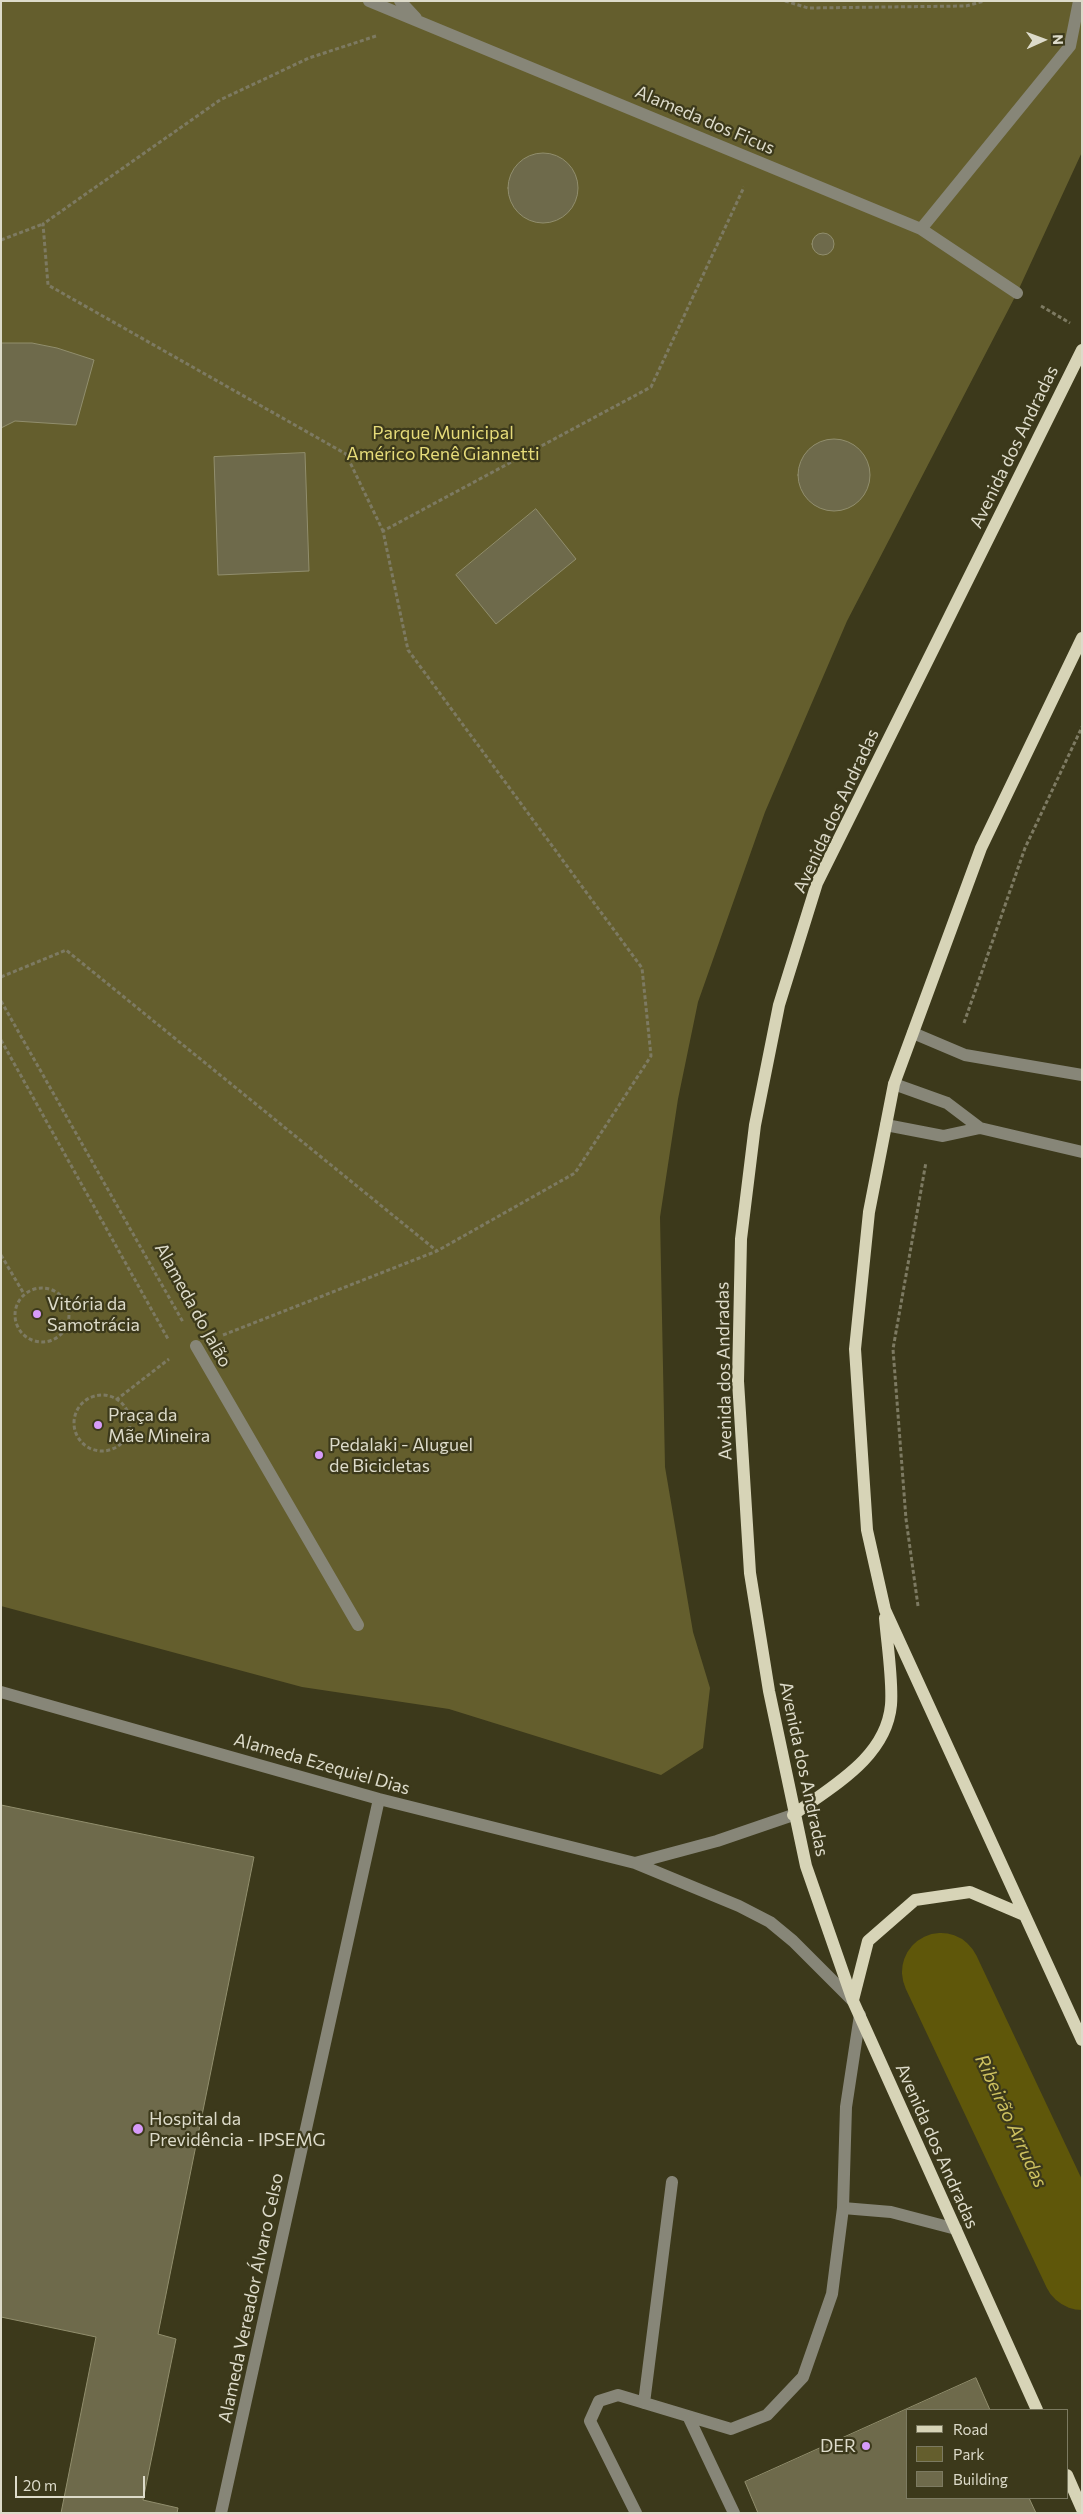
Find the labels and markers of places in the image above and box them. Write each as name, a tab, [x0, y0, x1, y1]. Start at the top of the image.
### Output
place label: Vitória da Samotrácia	[47, 1293, 140, 1336]
marker: Vitória da Samotrácia	[31, 1308, 43, 1320]
place label: Praça da Mãe Mineira	[108, 1404, 210, 1446]
marker: Praça da Mãe Mineira	[92, 1419, 104, 1431]
place label: Pedalaki - Aluguel de Bicicletas	[329, 1434, 473, 1476]
marker: Pedalaki - Aluguel de Bicicletas	[313, 1449, 325, 1461]
place label: Hospital da Previdência - IPSEMG	[149, 2108, 326, 2150]
marker: Hospital da Previdência - IPSEMG	[131, 2122, 145, 2136]
place label: DER	[820, 2435, 856, 2457]
marker: DER	[860, 2440, 872, 2452]

